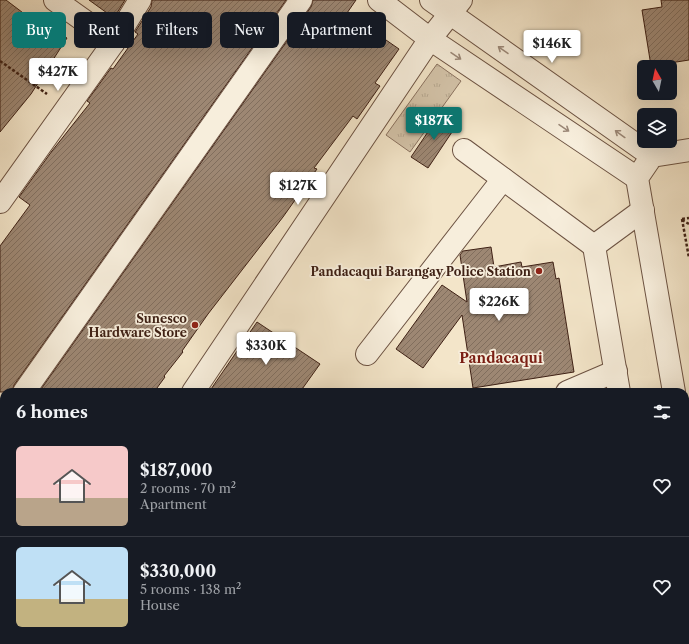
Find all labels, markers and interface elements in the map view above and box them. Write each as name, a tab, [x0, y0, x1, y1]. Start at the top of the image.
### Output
chip: Buy	[12, 12, 66, 48]
chip: Rent	[74, 12, 134, 48]
chip: Filters	[142, 12, 212, 48]
chip: New	[220, 12, 279, 48]
chip: Apartment	[287, 12, 386, 48]
pin: $146K	[524, 30, 580, 64]
text: $146K	[533, 35, 571, 51]
one-way arrow	[498, 46, 509, 54]
one-way arrow	[450, 52, 461, 60]
pin: $427K	[30, 58, 86, 92]
north arrow	[637, 60, 677, 100]
map controls	[637, 60, 677, 148]
text: $427K	[38, 63, 78, 79]
pin: $187K	[406, 107, 462, 141]
button: layers	[637, 108, 677, 148]
text: $187K	[415, 112, 453, 128]
one-way arrow	[558, 125, 570, 133]
one-way arrow	[615, 130, 626, 138]
pin: $127K	[270, 172, 326, 206]
text: $127K	[279, 177, 317, 193]
place label: Pandacaqui Barangay Police Station	[311, 264, 532, 279]
marker: Pandacaqui Barangay Police Station	[534, 266, 544, 276]
pin: $226K	[471, 288, 527, 322]
text: $226K	[479, 293, 519, 309]
place label: Sunesco Hardware Store	[89, 311, 187, 340]
marker: Sunesco Hardware Store	[190, 320, 200, 330]
pin: $330K	[238, 332, 294, 366]
text: $330K	[246, 337, 286, 353]
district label: Pandacaqui	[459, 349, 543, 367]
icon: filters	[651, 401, 673, 423]
text: 6 homes	[16, 402, 88, 422]
text: $187,000	[140, 460, 213, 480]
icon: home	[48, 462, 96, 510]
icon: heart	[651, 475, 673, 497]
text: 2 rooms · 70 m²	[140, 480, 236, 496]
text: Apartment	[140, 496, 207, 512]
text: $330,000	[140, 561, 216, 581]
icon: home	[48, 563, 96, 611]
icon: heart	[651, 576, 673, 598]
text: 5 rooms · 138 m²	[140, 581, 241, 597]
text: House	[140, 597, 180, 613]

